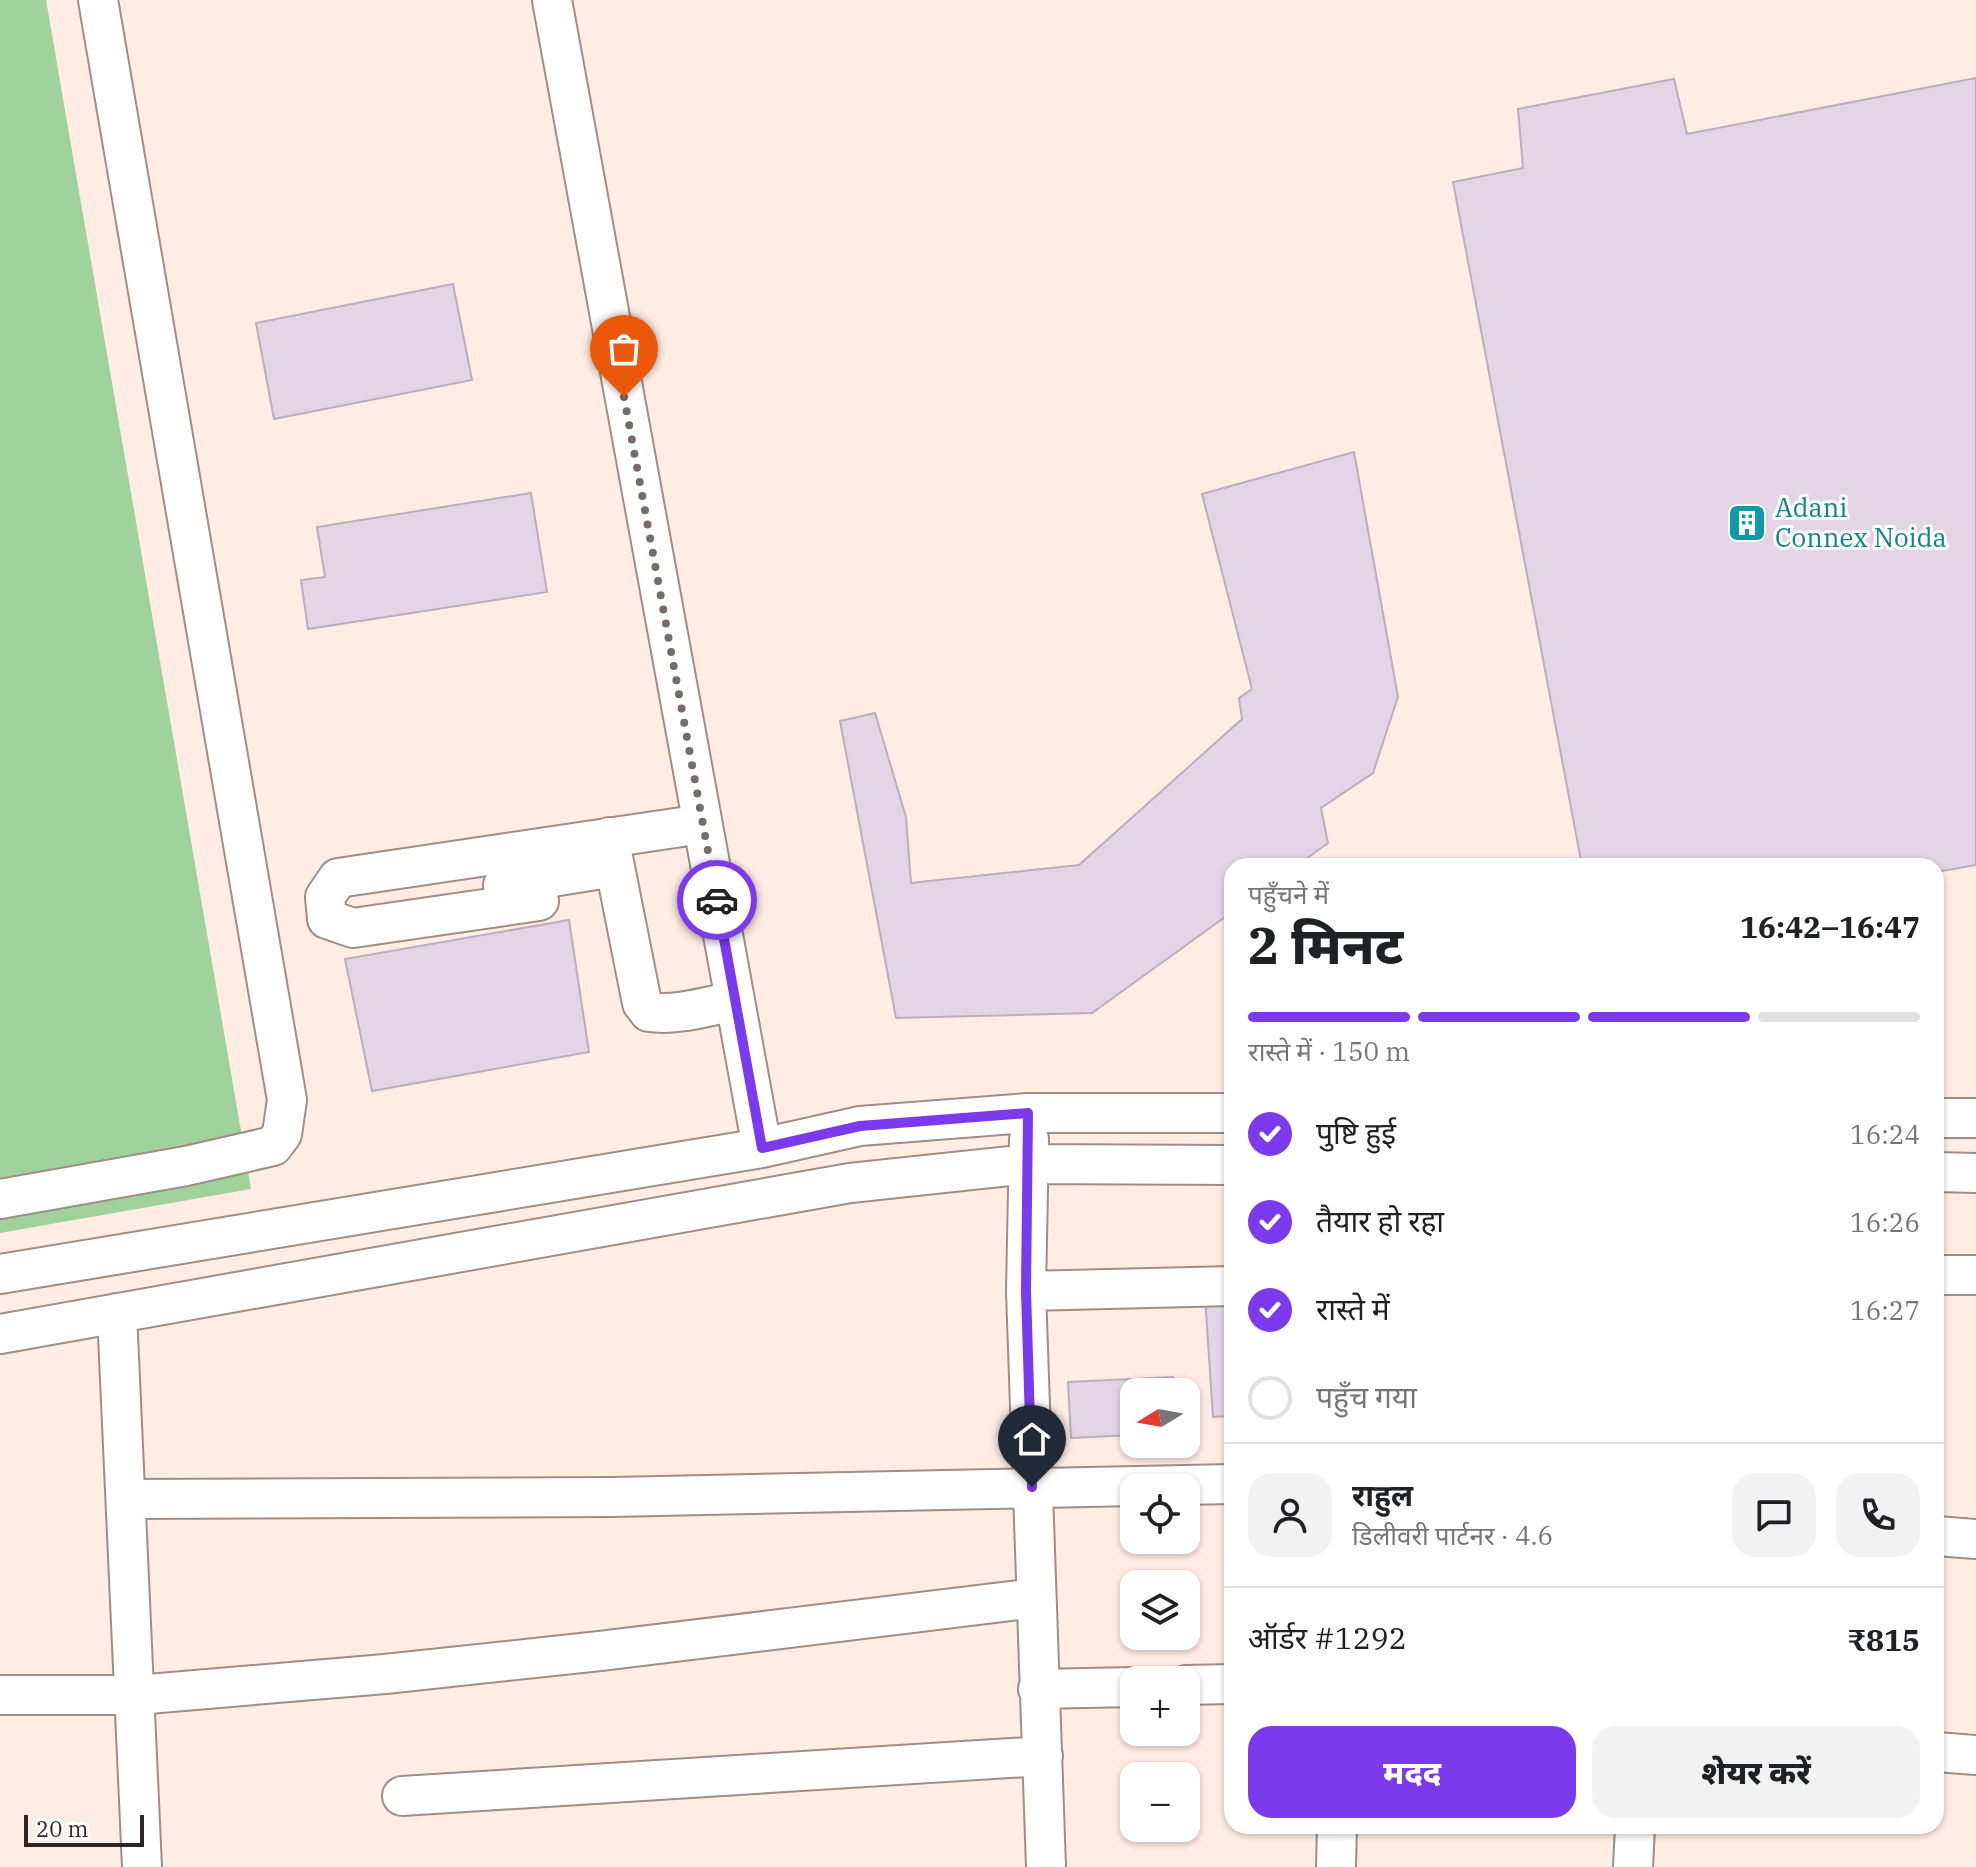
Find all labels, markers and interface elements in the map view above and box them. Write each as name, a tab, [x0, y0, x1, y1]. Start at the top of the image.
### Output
pin	[590, 315, 658, 397]
icon: bag	[602, 327, 646, 371]
place label: Adani Connex Noida	[1775, 490, 1947, 554]
building icon: Adani Connex Noida	[1726, 502, 1768, 544]
courier	[677, 860, 757, 940]
text: पहुँचने में	[1248, 877, 1329, 911]
icon: car	[695, 878, 739, 922]
text: 16:42–16:47	[1740, 907, 1920, 946]
text: 2 मिनट	[1248, 911, 1403, 978]
text: रास्ते में · 150 m	[1248, 1034, 1410, 1068]
icon: check	[1248, 1112, 1292, 1156]
text: पुष्टि हुई	[1316, 1113, 1396, 1152]
text: 16:24	[1850, 1117, 1920, 1151]
icon: check	[1248, 1200, 1292, 1244]
text: तैयार हो रहा	[1316, 1201, 1444, 1240]
text: 16:26	[1850, 1205, 1920, 1239]
icon: check	[1248, 1288, 1292, 1332]
text: रास्ते में	[1316, 1289, 1390, 1328]
text: 16:27	[1850, 1293, 1920, 1327]
text: पहुँच गया	[1316, 1377, 1417, 1416]
north arrow	[1120, 1378, 1200, 1458]
map controls	[1120, 1378, 1200, 1842]
pin	[998, 1405, 1066, 1487]
icon: home	[1010, 1417, 1054, 1461]
button: person	[1248, 1473, 1332, 1557]
button: chat	[1732, 1473, 1816, 1557]
button: phone	[1836, 1473, 1920, 1557]
button: locate	[1120, 1474, 1200, 1554]
text: राहुल	[1352, 1475, 1413, 1514]
text: डिलीवरी पार्टनर · 4.6	[1352, 1518, 1553, 1552]
button: layers	[1120, 1570, 1200, 1650]
text: ऑर्डर #1292	[1248, 1618, 1407, 1657]
text: ₹815	[1847, 1620, 1920, 1659]
button: +	[1120, 1666, 1200, 1746]
button: मदद	[1248, 1726, 1576, 1818]
button: शेयर करें	[1592, 1726, 1920, 1818]
button: −	[1120, 1762, 1200, 1842]
scale bar	[24, 1811, 144, 1847]
text: 20 m	[36, 1814, 88, 1843]

